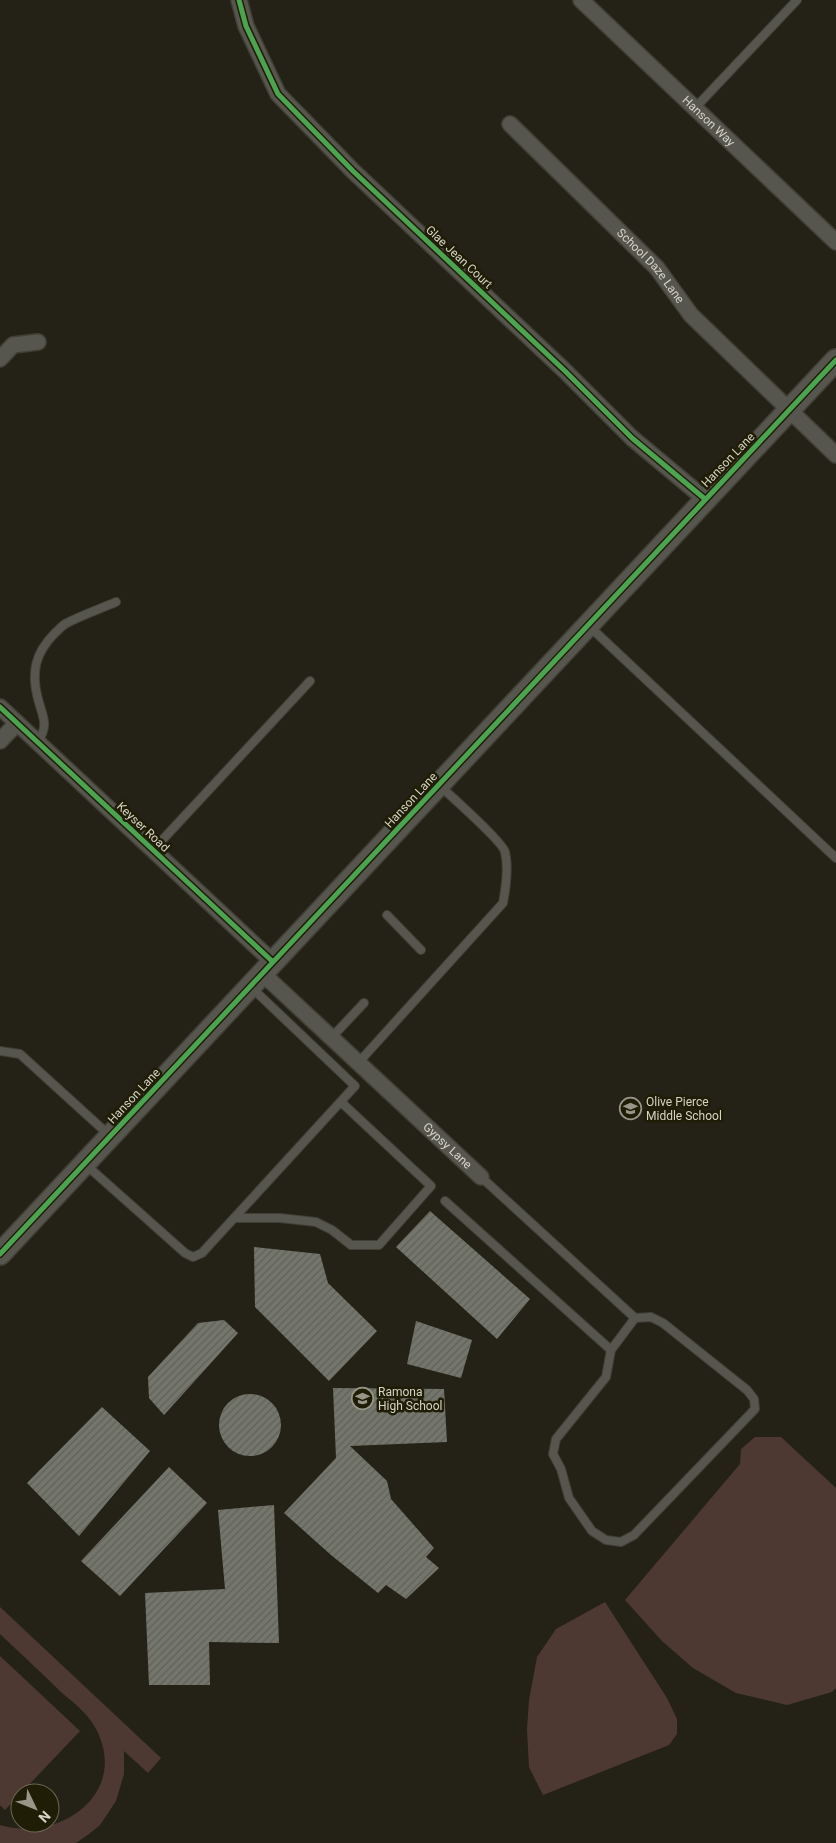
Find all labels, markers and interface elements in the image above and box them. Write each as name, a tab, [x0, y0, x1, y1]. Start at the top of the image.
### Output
street label: Hanson Way	[680, 93, 738, 150]
street label: Glae Jean Court	[423, 223, 495, 291]
street label: School Daze Lane	[614, 226, 687, 306]
street label: Hanson Lane	[699, 430, 757, 490]
street label: Hanson Lane	[382, 770, 440, 830]
street label: Keyser Road	[114, 799, 172, 855]
street label: Hanson Lane	[105, 1066, 163, 1126]
place label: Olive Pierce Middle School	[646, 1095, 722, 1123]
school or university icon: Olive Pierce Middle School	[618, 1097, 642, 1121]
street label: Gypsy Lane	[420, 1120, 475, 1172]
place label: Ramona High School	[378, 1385, 442, 1413]
school or university icon: Ramona High School	[350, 1387, 374, 1411]
north arrow	[10, 1783, 60, 1833]
text: N	[35, 1808, 54, 1826]

